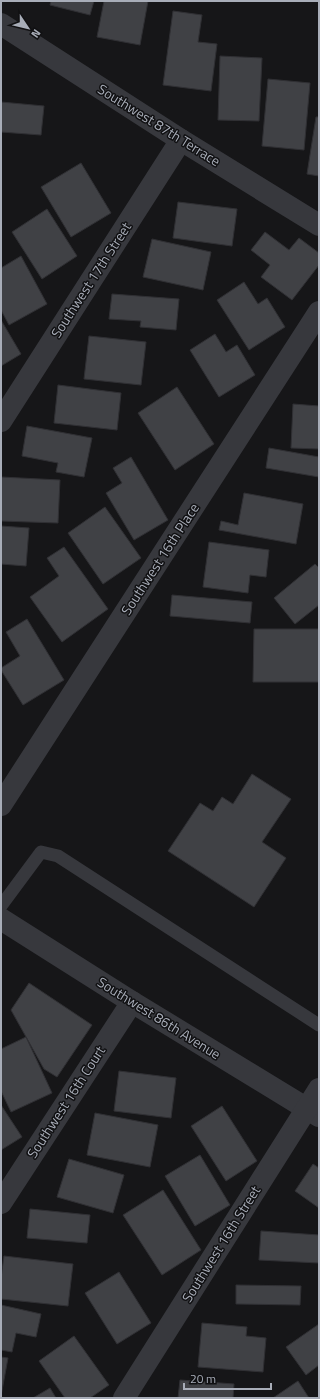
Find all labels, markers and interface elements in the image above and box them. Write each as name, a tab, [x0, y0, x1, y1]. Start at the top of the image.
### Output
north arrow	[8, 8, 48, 48]
text: N	[27, 26, 45, 41]
street label: Southwest 87th Terrace	[94, 78, 225, 171]
street label: Southwest 17th Street	[45, 218, 136, 342]
street label: Southwest 16th Place	[115, 499, 204, 619]
street label: Southwest 86th Avenue	[94, 971, 225, 1064]
street label: Southwest 16th Court	[21, 1041, 110, 1162]
street label: Southwest 16th Street	[176, 1181, 265, 1306]
scale bar	[184, 1365, 271, 1391]
text: 20 m	[190, 1369, 216, 1388]

